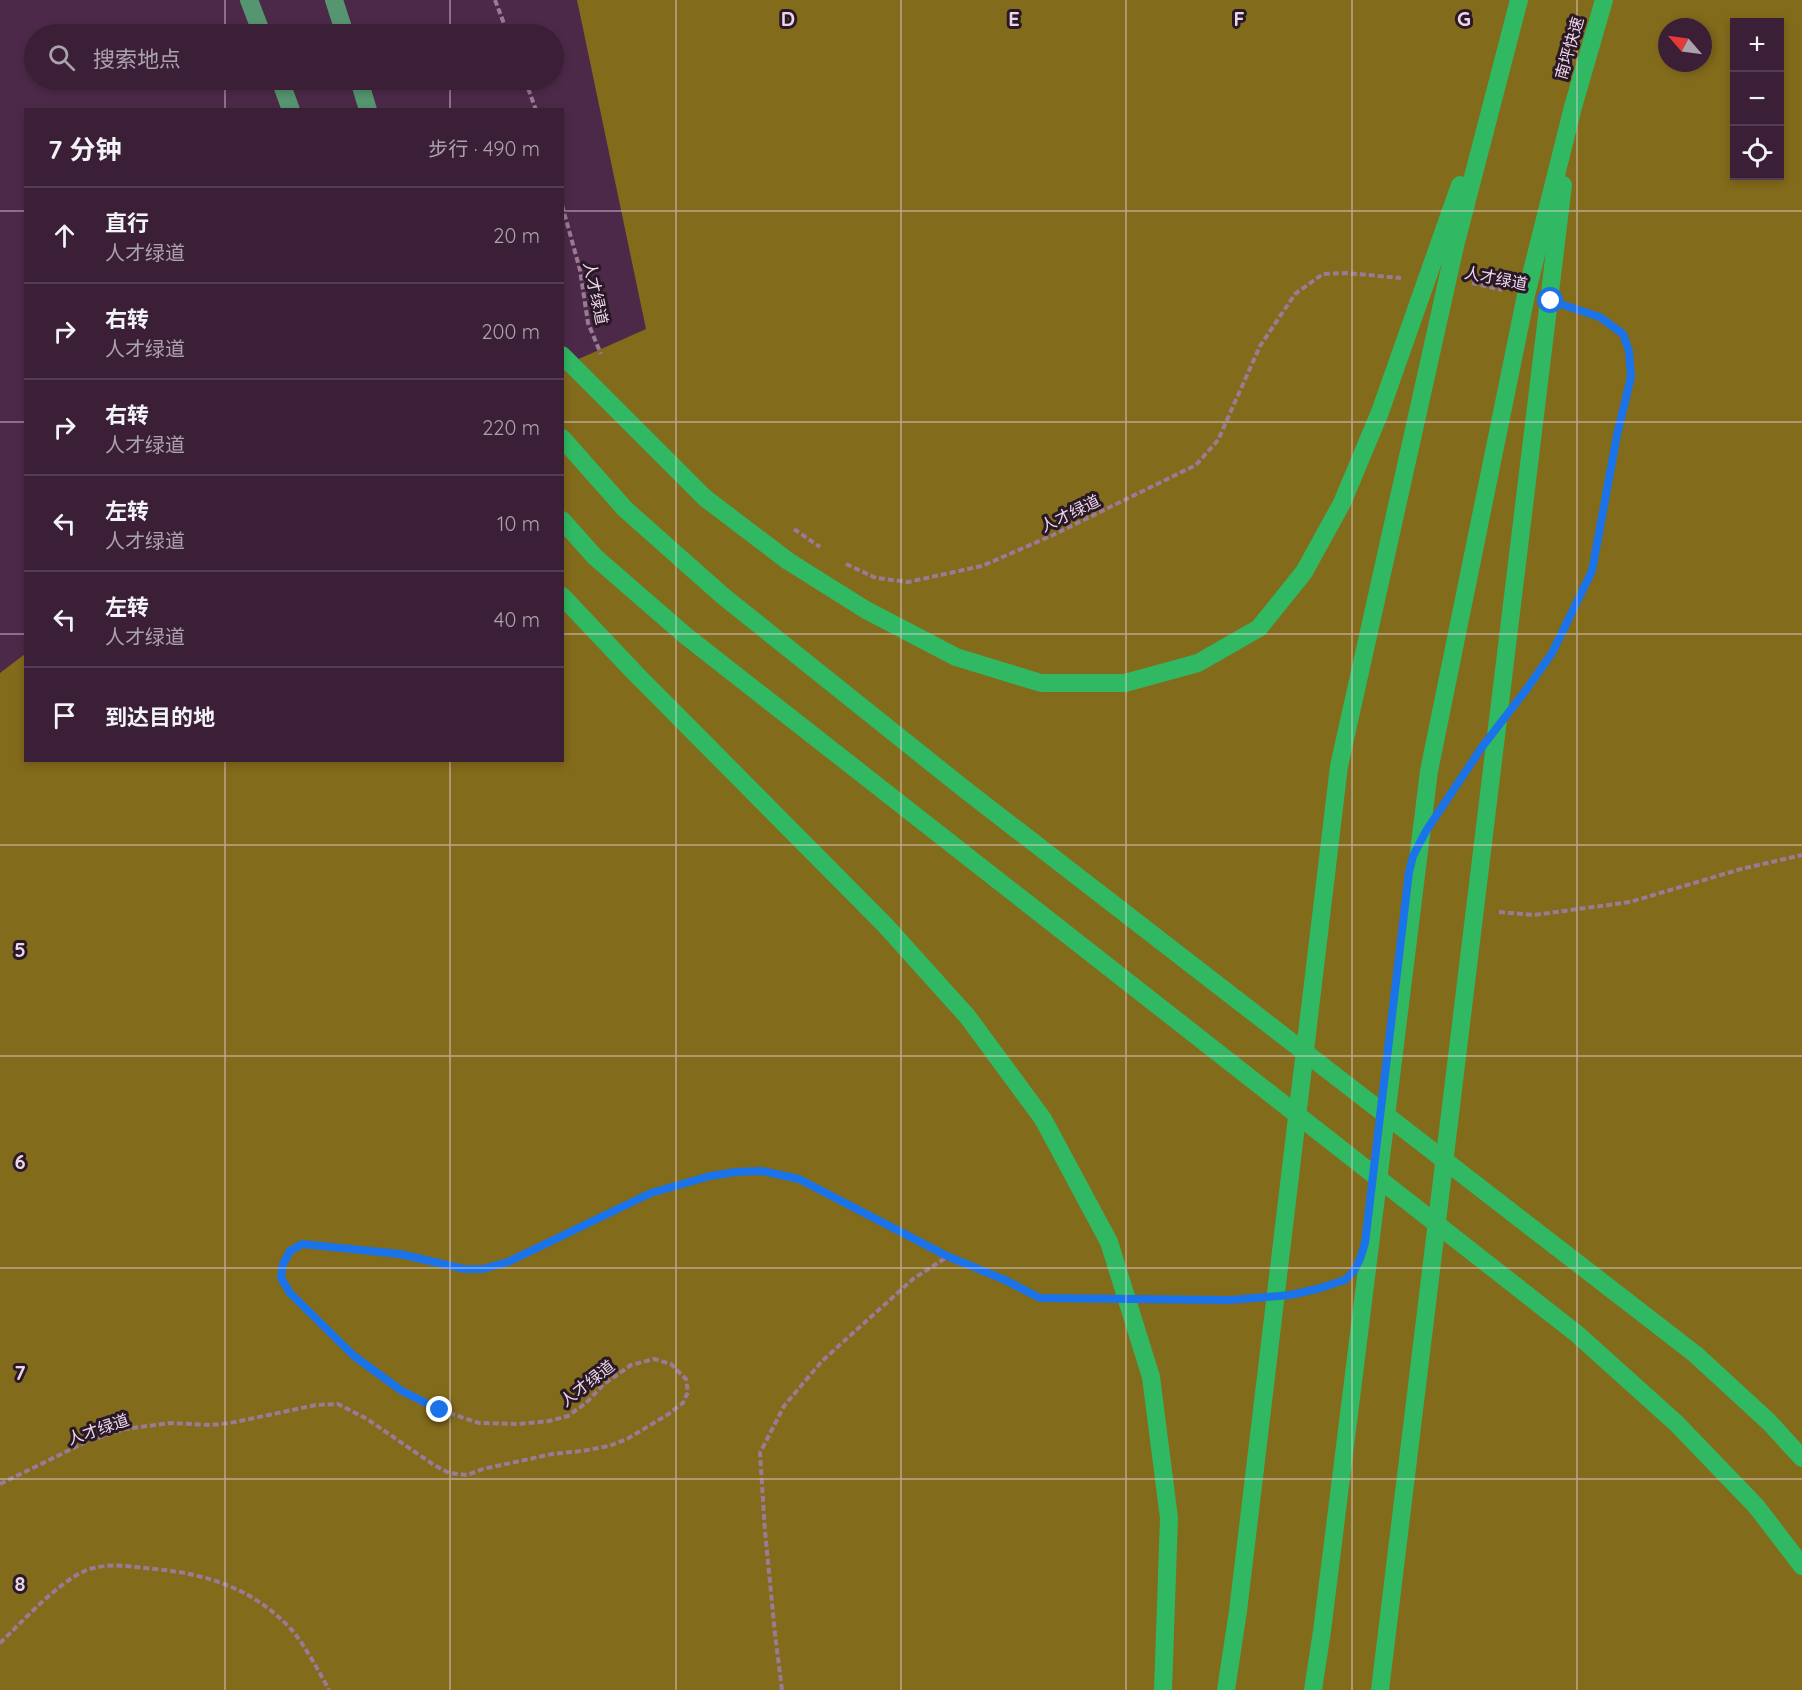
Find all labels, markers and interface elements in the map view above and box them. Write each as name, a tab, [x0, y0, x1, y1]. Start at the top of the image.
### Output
text: D	[781, 6, 795, 31]
text: E	[1008, 6, 1020, 31]
text: F	[1233, 6, 1245, 31]
text: G	[1457, 6, 1471, 31]
street label: 南坪快速	[1551, 14, 1587, 82]
north arrow	[1658, 18, 1712, 72]
map controls	[1730, 18, 1784, 180]
button: +	[1730, 18, 1784, 72]
search box	[24, 24, 564, 90]
icon: search	[45, 41, 78, 74]
text: 搜索地点	[93, 45, 181, 73]
button: −	[1730, 72, 1784, 126]
button: locate	[1730, 126, 1784, 180]
text: 7 分钟	[48, 133, 122, 166]
text: 步行 · 490 m	[428, 136, 540, 161]
text: 直行	[105, 209, 149, 237]
icon: ahead	[48, 219, 81, 252]
text: 20 m	[493, 223, 540, 248]
text: 人才绿道	[105, 240, 185, 265]
street label: 人才绿道	[580, 260, 612, 326]
street label: 人才绿道	[1463, 262, 1529, 294]
route start	[1537, 287, 1563, 313]
text: 右转	[105, 305, 149, 333]
icon: right	[48, 315, 81, 348]
text: 200 m	[481, 319, 540, 344]
text: 人才绿道	[105, 336, 185, 361]
text: 右转	[105, 401, 149, 429]
icon: right	[48, 411, 81, 444]
text: 220 m	[482, 415, 540, 440]
text: 人才绿道	[105, 432, 185, 457]
street label: 人才绿道	[1037, 490, 1103, 536]
text: 左转	[105, 497, 149, 525]
icon: left	[48, 507, 81, 540]
text: 10 m	[497, 511, 540, 536]
text: 人才绿道	[105, 528, 185, 553]
text: 左转	[105, 593, 149, 621]
icon: left	[48, 603, 81, 636]
text: 40 m	[494, 607, 540, 632]
text: 人才绿道	[105, 624, 185, 649]
icon: arrive	[48, 699, 81, 732]
text: 到达目的地	[105, 703, 215, 731]
text: 5	[14, 937, 26, 962]
text: 6	[14, 1149, 26, 1174]
street label: 人才绿道	[556, 1355, 618, 1411]
text: 7	[15, 1360, 26, 1385]
route end	[426, 1396, 452, 1422]
street label: 人才绿道	[64, 1409, 132, 1449]
text: 8	[15, 1571, 26, 1596]

